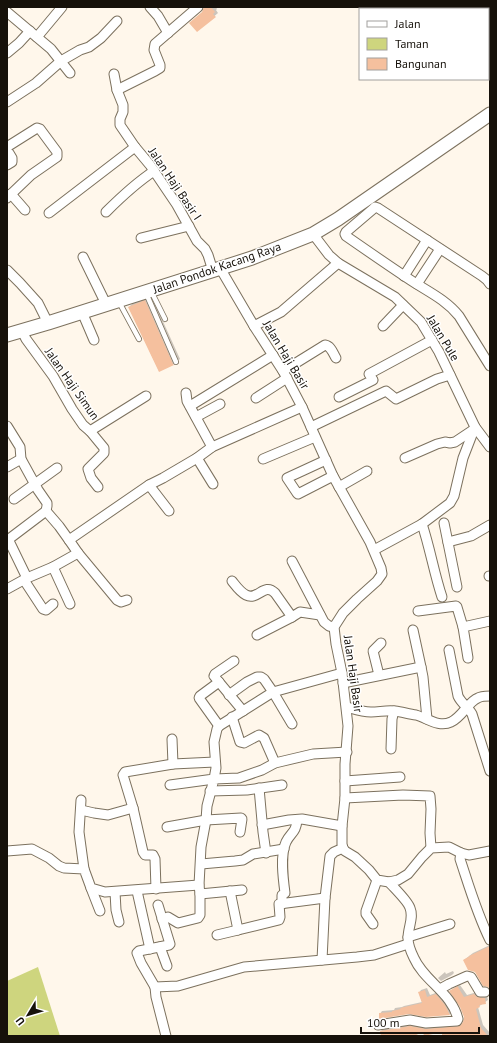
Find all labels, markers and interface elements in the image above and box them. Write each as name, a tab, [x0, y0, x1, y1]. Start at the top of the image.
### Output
legend	[359, 8, 489, 80]
text: Jalan	[394, 16, 420, 31]
text: Taman	[395, 36, 429, 51]
text: Bangunan	[395, 56, 447, 71]
street label: Jalan Haji Basir I	[145, 144, 205, 223]
street label: Jalan Pondok Kacang Raya	[150, 239, 283, 297]
street label: Jalan Pule	[423, 311, 463, 363]
street label: Jalan Haji Basir	[259, 317, 313, 392]
street label: Jalan Haji Simun	[41, 344, 103, 423]
street label: Jalan Haji Basir	[341, 633, 366, 713]
north arrow	[8, 995, 48, 1035]
scale bar	[361, 1009, 479, 1035]
text: U	[12, 1014, 28, 1028]
text: 100 m	[367, 1015, 400, 1030]

